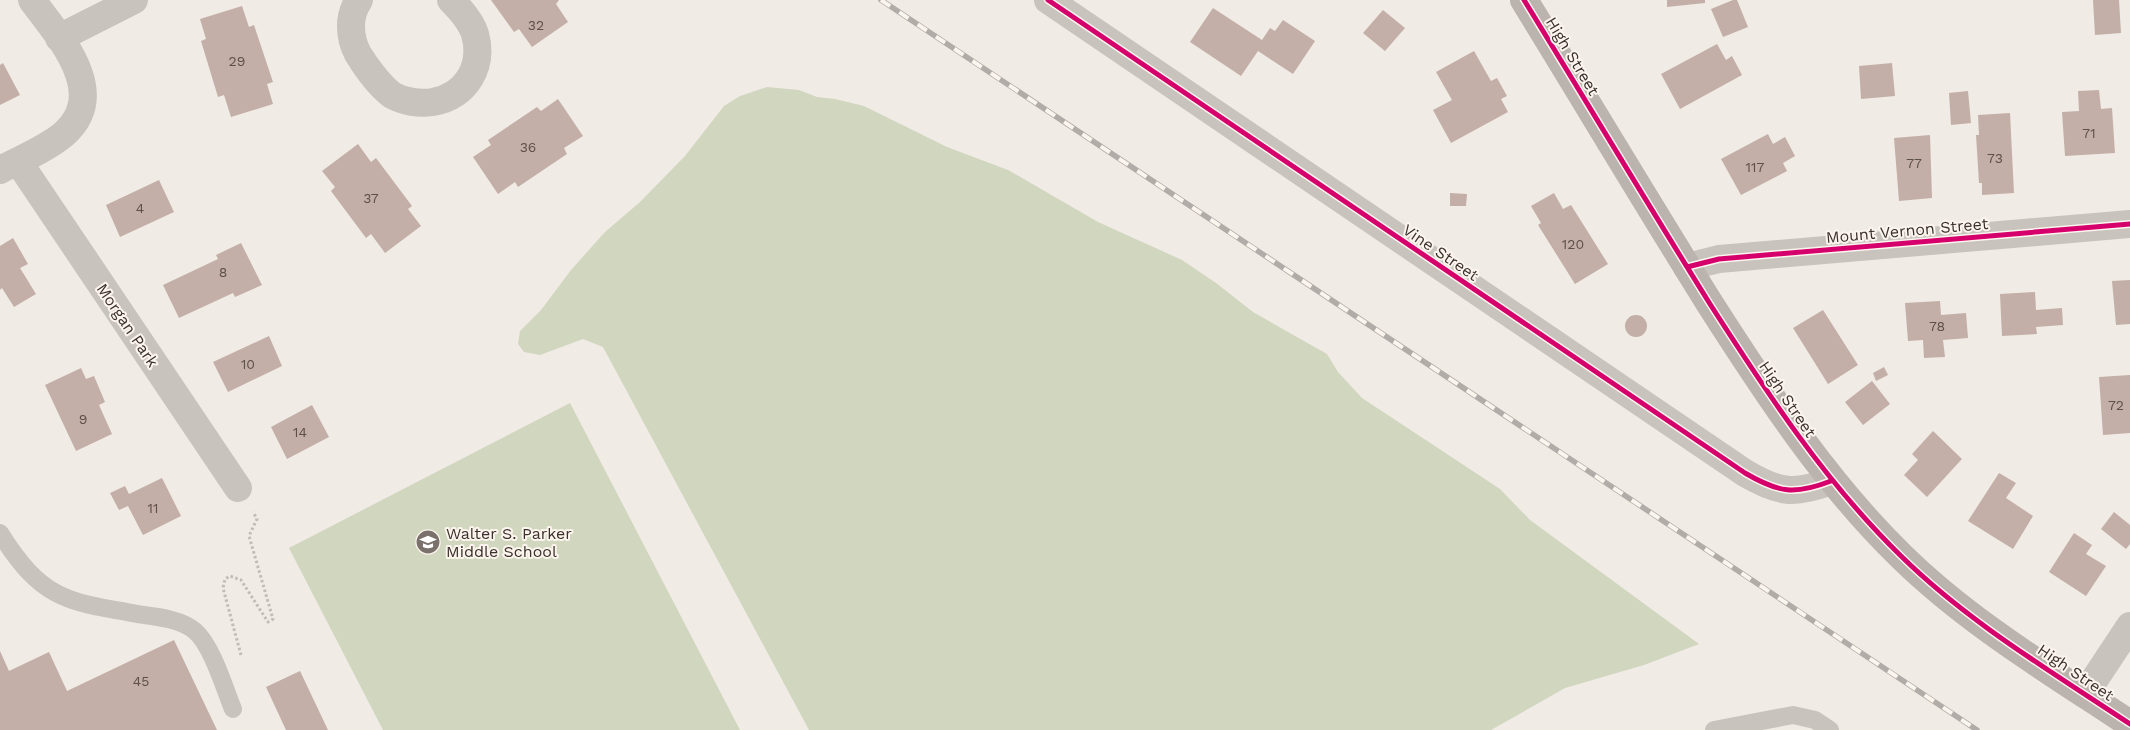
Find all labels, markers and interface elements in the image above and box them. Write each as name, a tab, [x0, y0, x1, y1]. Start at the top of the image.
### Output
street label: High Street	[1542, 14, 1604, 99]
house number: 32	[528, 17, 544, 33]
house number: 29	[229, 53, 245, 69]
house number: 71	[2082, 125, 2096, 141]
house number: 36	[520, 139, 536, 155]
house number: 73	[1987, 150, 2003, 166]
house number: 77	[1906, 155, 1922, 171]
house number: 117	[1746, 159, 1765, 175]
house number: 37	[363, 190, 379, 206]
house number: 4	[136, 200, 144, 216]
street label: Mount Vernon Street	[1825, 214, 1989, 247]
street label: Vine Street	[1399, 220, 1482, 285]
house number: 120	[1562, 236, 1584, 252]
house number: 8	[219, 264, 227, 280]
street label: Morgan Park	[93, 280, 162, 371]
house number: 78	[1929, 318, 1945, 334]
house number: 10	[241, 356, 255, 372]
street label: High Street	[1755, 357, 1820, 441]
house number: 72	[2108, 397, 2124, 413]
house number: 9	[79, 411, 87, 427]
house number: 14	[293, 424, 307, 440]
house number: 11	[148, 500, 158, 516]
place label: Walter S. Parker Middle School	[446, 524, 572, 561]
school or university icon: Walter S. Parker Middle School	[415, 529, 441, 555]
street label: High Street	[2034, 640, 2118, 705]
house number: 45	[133, 673, 149, 689]

